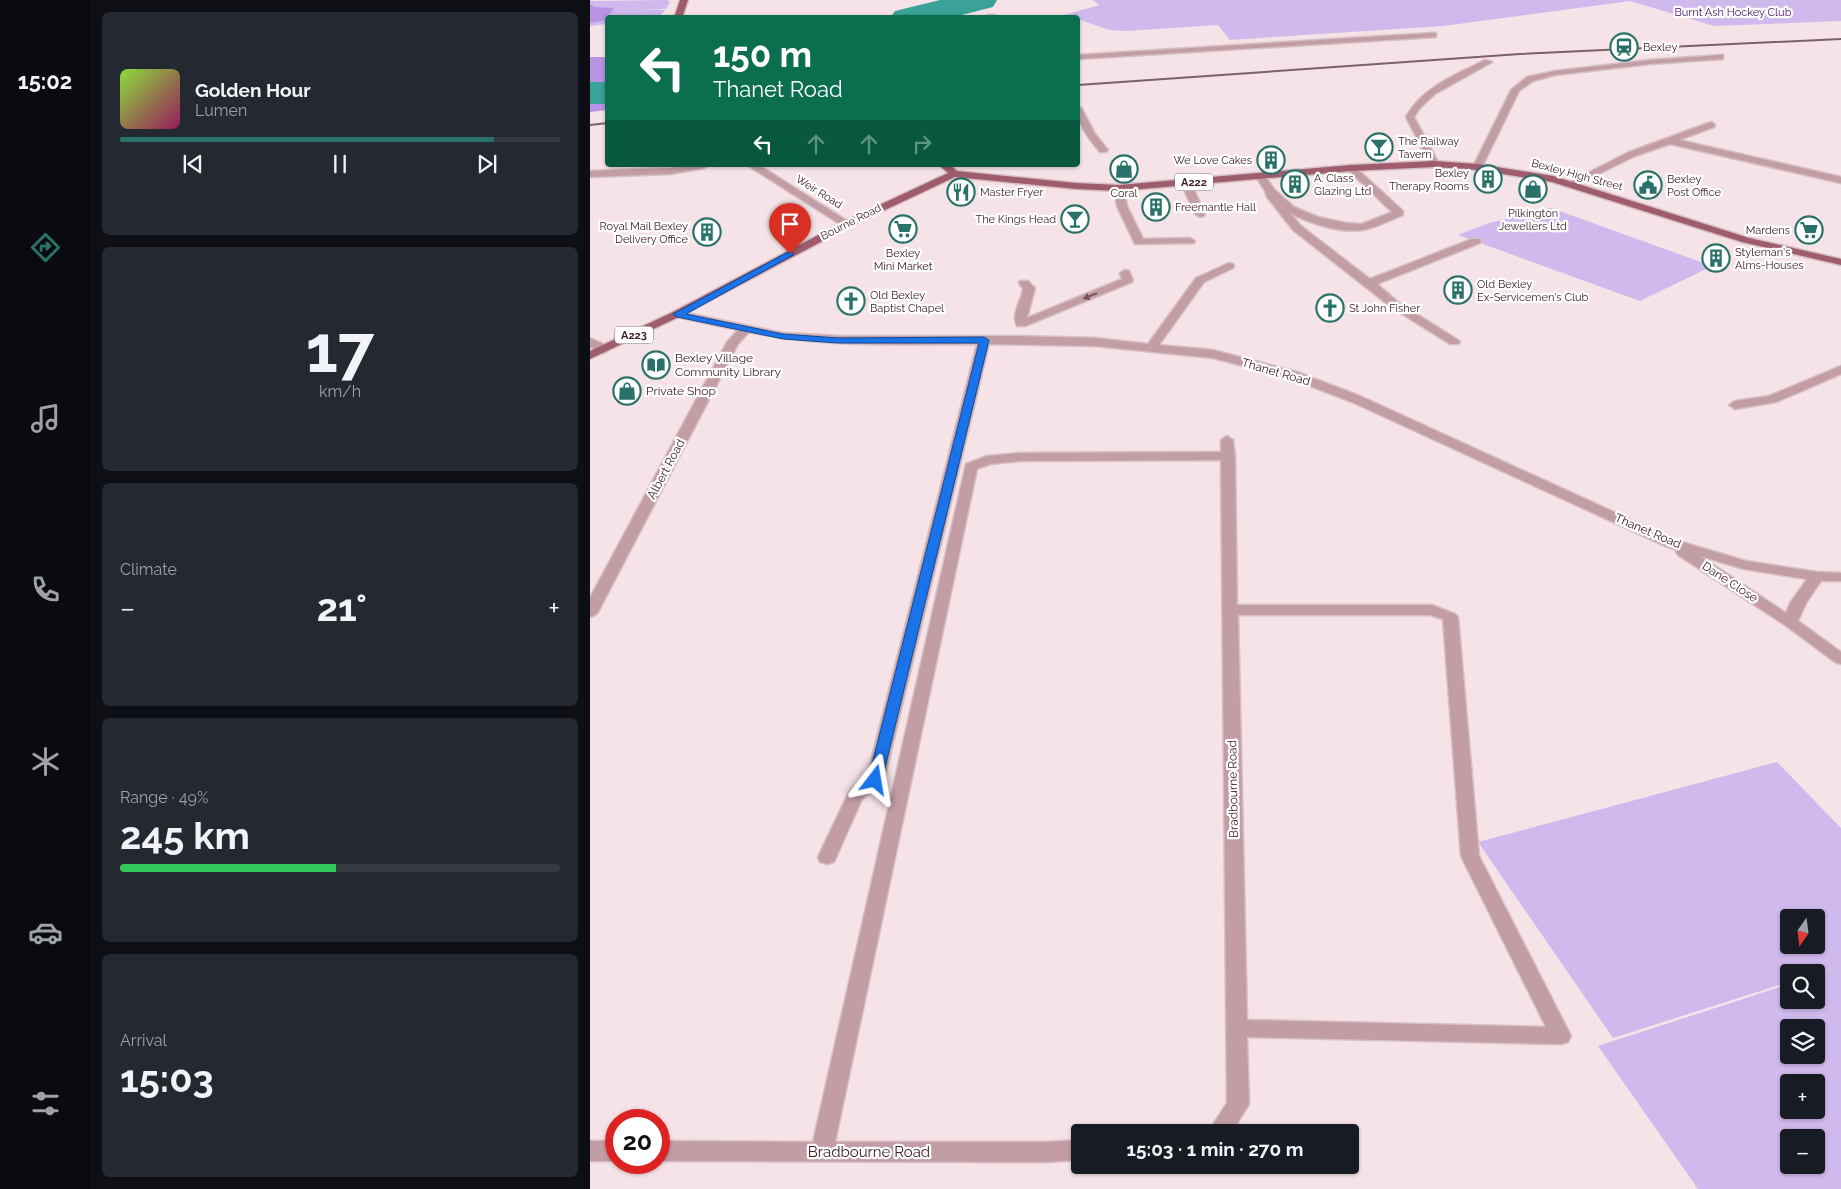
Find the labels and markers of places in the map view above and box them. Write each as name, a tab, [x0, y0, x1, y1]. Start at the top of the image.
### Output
station icon: Bexley	[1609, 32, 1639, 62]
place label: Bexley	[1643, 41, 1677, 54]
bar icon: The Railway Tavern	[1364, 132, 1394, 162]
place label: The Railway Tavern	[1398, 135, 1459, 161]
building icon: We Love Cakes	[1256, 145, 1286, 175]
shop icon: Coral	[1109, 154, 1139, 184]
place label: We Love Cakes	[1174, 154, 1252, 167]
building icon: Bexley Therapy Rooms	[1473, 164, 1503, 194]
place label: Bexley Therapy Rooms	[1389, 167, 1469, 193]
building icon: A. Class Glazing Ltd	[1280, 169, 1310, 199]
public building icon: Bexley Post Office	[1633, 170, 1663, 200]
place label: A. Class Glazing Ltd	[1314, 172, 1372, 198]
place label: Bexley Post Office	[1667, 173, 1721, 199]
shop icon: Pilkington Jewellers Ltd	[1518, 174, 1548, 204]
restaurant icon: Master Fryer	[946, 177, 976, 207]
place label: Master Fryer	[980, 186, 1043, 199]
place label: Coral	[1111, 187, 1137, 200]
building icon: Freemantle Hall	[1141, 192, 1171, 222]
place label: Freemantle Hall	[1175, 201, 1256, 214]
pin	[769, 203, 811, 254]
bar icon: The Kings Head	[1060, 204, 1090, 234]
place label: Pilkington Jewellers Ltd	[1499, 207, 1567, 233]
place label: The Kings Head	[975, 213, 1056, 226]
supermarket icon: Bexley Mini Market	[888, 214, 918, 244]
supermarket icon: Mardens	[1794, 215, 1824, 245]
building icon: Royal Mail Bexley Delivery Office	[692, 217, 722, 247]
place label: Royal Mail Bexley Delivery Office	[600, 220, 689, 246]
place label: Mardens	[1746, 224, 1790, 237]
building icon: Styleman's Alms-Houses	[1701, 243, 1731, 273]
place label: Styleman's Alms-Houses	[1735, 246, 1804, 272]
place label: Bexley Mini Market	[874, 247, 933, 273]
building icon: Old Bexley Ex-Servicemen's Club	[1443, 275, 1473, 305]
place label: Old Bexley Ex-Servicemen's Club	[1477, 278, 1589, 304]
church icon: Old Bexley Baptist Chapel	[836, 286, 866, 316]
place label: Old Bexley Baptist Chapel	[870, 289, 944, 315]
church icon: St John Fisher	[1315, 293, 1345, 323]
place label: St John Fisher	[1349, 302, 1420, 315]
library icon: Bexley Village Community Library	[641, 350, 671, 380]
place label: Bexley Village Community Library	[675, 351, 781, 379]
shop icon: Private Shop	[612, 376, 642, 406]
place label: Private Shop	[646, 384, 716, 398]

